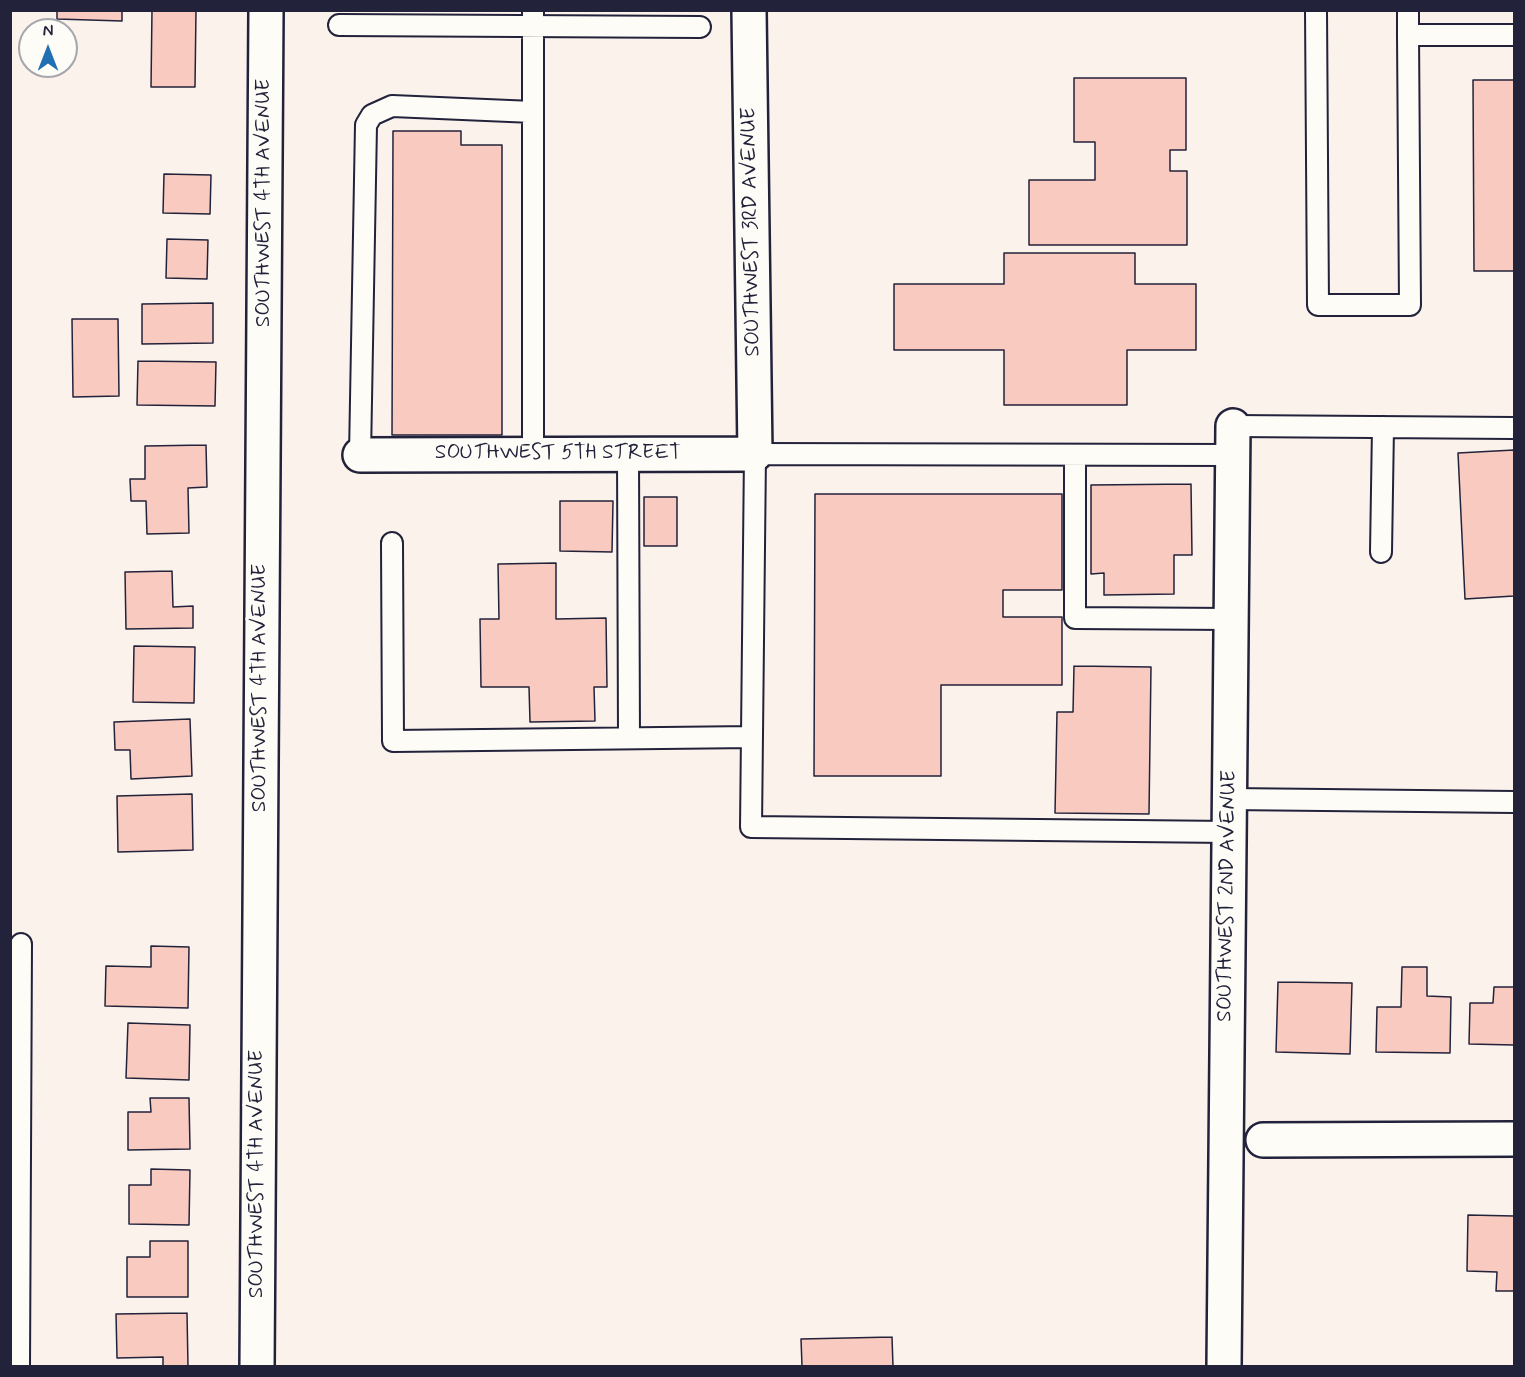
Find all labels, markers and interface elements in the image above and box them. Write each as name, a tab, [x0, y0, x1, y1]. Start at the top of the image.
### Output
north arrow	[18, 18, 78, 78]
text: N	[43, 21, 53, 42]
street label: SOUTHWEST 4TH AVENUE	[252, 79, 278, 327]
street label: SOUTHWEST 3RD AVENUE	[737, 107, 767, 357]
street label: SOUTHWEST 5TH STREET	[435, 441, 681, 467]
street label: SOUTHWEST 4TH AVENUE	[248, 564, 274, 812]
street label: SOUTHWEST 2ND AVENUE	[1213, 770, 1243, 1022]
street label: SOUTHWEST 4TH AVENUE	[245, 1050, 271, 1298]

